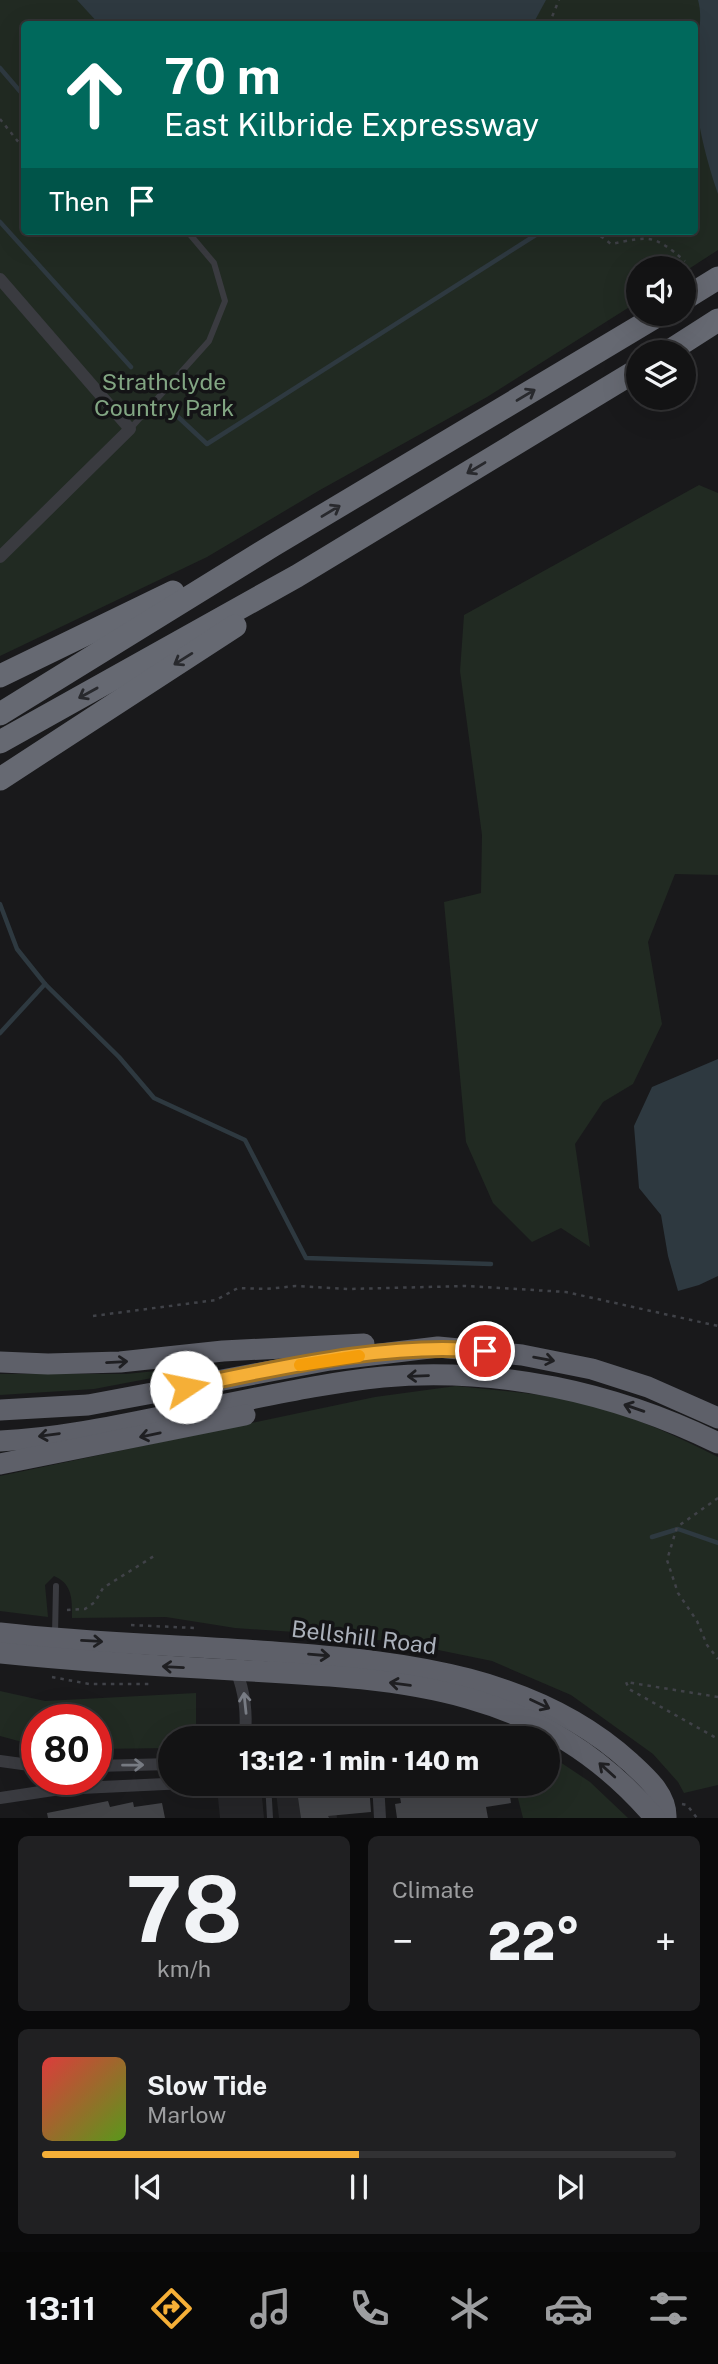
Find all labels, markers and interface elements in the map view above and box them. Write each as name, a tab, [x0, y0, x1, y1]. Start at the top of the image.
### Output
text: 70 m	[164, 47, 281, 105]
icon: ahead	[49, 49, 140, 140]
text: East Kilbride Expressway	[164, 106, 539, 143]
icon: arrive	[123, 182, 161, 220]
text: Then	[49, 186, 109, 217]
map controls	[626, 256, 696, 410]
button: sound	[626, 256, 696, 326]
button: layers	[626, 340, 696, 410]
park label: Strathclyde Country Park	[94, 368, 234, 421]
one-way arrow	[516, 388, 536, 402]
one-way arrow	[466, 461, 486, 475]
one-way arrow	[320, 504, 340, 518]
one-way arrow	[174, 653, 194, 667]
one-way arrow	[78, 687, 99, 700]
pin	[455, 1321, 515, 1381]
icon: arrive	[466, 1332, 504, 1370]
position arrow	[149, 1350, 223, 1424]
one-way arrow	[532, 1353, 555, 1366]
one-way arrow	[105, 1356, 128, 1369]
one-way arrow	[407, 1369, 430, 1382]
one-way arrow	[623, 1401, 645, 1413]
one-way arrow	[38, 1429, 61, 1442]
one-way arrow	[139, 1429, 162, 1443]
street label: Bellshill Road	[290, 1615, 438, 1659]
one-way arrow	[81, 1635, 103, 1648]
one-way arrow	[308, 1649, 330, 1662]
one-way arrow	[162, 1660, 185, 1673]
one-way arrow	[389, 1677, 412, 1690]
one-way arrow	[238, 1692, 251, 1715]
one-way arrow	[529, 1698, 550, 1711]
speed limit sign: 80	[21, 1704, 112, 1795]
text: 13:12 · 1 min · 140 m	[239, 1745, 479, 1776]
one-way arrow	[121, 1758, 144, 1772]
one-way arrow	[599, 1761, 616, 1778]
text: 78	[125, 1856, 243, 1962]
text: Climate	[392, 1876, 474, 1903]
text: 22°	[488, 1911, 580, 1972]
text: −	[392, 1919, 413, 1964]
text: +	[655, 1919, 676, 1964]
text: km/h	[157, 1955, 211, 1982]
text: Slow Tide	[147, 2070, 267, 2101]
text: Marlow	[147, 2101, 226, 2128]
icon: previous	[129, 2168, 167, 2206]
icon: pause	[340, 2168, 378, 2206]
icon: next	[551, 2168, 589, 2206]
icon: directions	[147, 2284, 196, 2333]
icon: music	[246, 2284, 295, 2333]
icon: phone	[345, 2284, 394, 2333]
icon: climate	[445, 2284, 494, 2333]
icon: car	[544, 2284, 593, 2333]
icon: filters	[644, 2284, 693, 2333]
text: 13:11	[25, 2290, 96, 2327]

